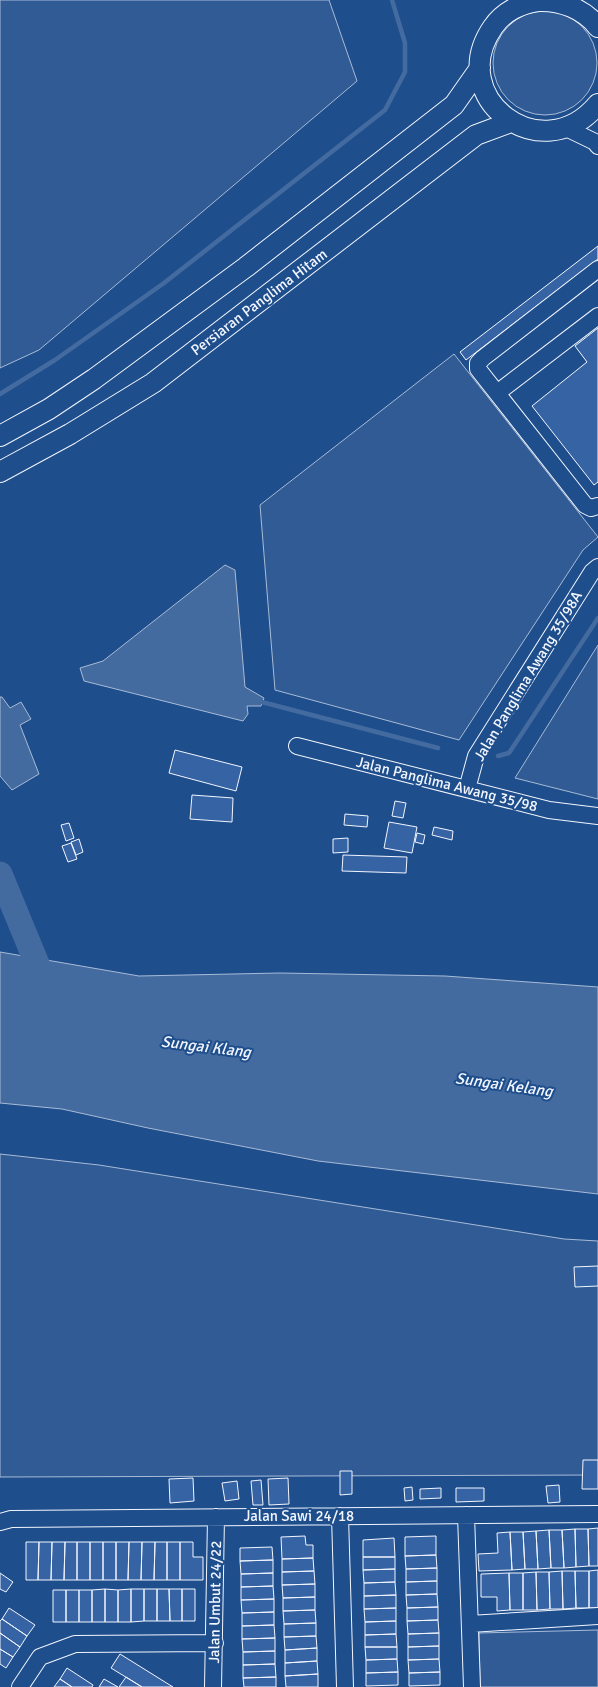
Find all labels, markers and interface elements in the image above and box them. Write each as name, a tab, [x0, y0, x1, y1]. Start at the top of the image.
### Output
street label: Persiaran Panglima Hitam	[187, 245, 331, 359]
street label: Jalan Panglima Awang 35/98A	[470, 588, 586, 764]
street label: Jalan Panglima Awang 35/98	[355, 753, 539, 815]
water label: Sungai Klang	[160, 1032, 254, 1063]
water label: Sungai Kelang	[454, 1068, 555, 1102]
street label: Jalan Sawi 24/18	[244, 1507, 354, 1525]
street label: Jalan Umbut 24/22	[205, 1540, 225, 1664]

